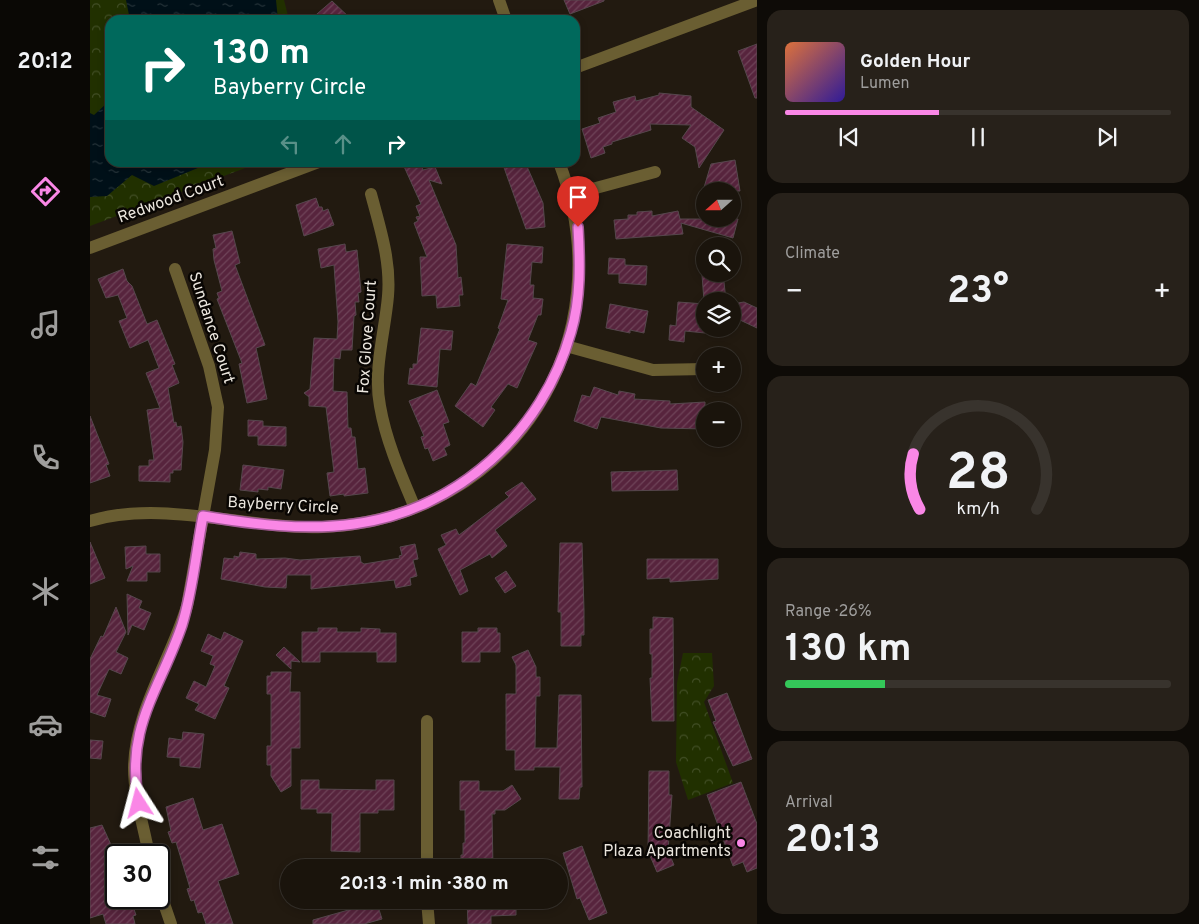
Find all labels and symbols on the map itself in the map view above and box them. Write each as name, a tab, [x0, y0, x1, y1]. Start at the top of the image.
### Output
street label: Redwood Court	[115, 172, 227, 228]
pin	[557, 176, 599, 227]
north arrow	[696, 182, 741, 228]
street label: Sundance Court	[184, 270, 238, 386]
street label: Fox Glove Court	[354, 280, 382, 394]
street label: Bayberry Circle	[227, 493, 339, 519]
position arrow	[112, 776, 164, 828]
place label: Coachlight Plaza Apartments	[603, 824, 731, 862]
marker: Coachlight Plaza Apartments	[735, 837, 747, 849]
speed limit sign: 30	[105, 844, 170, 909]

